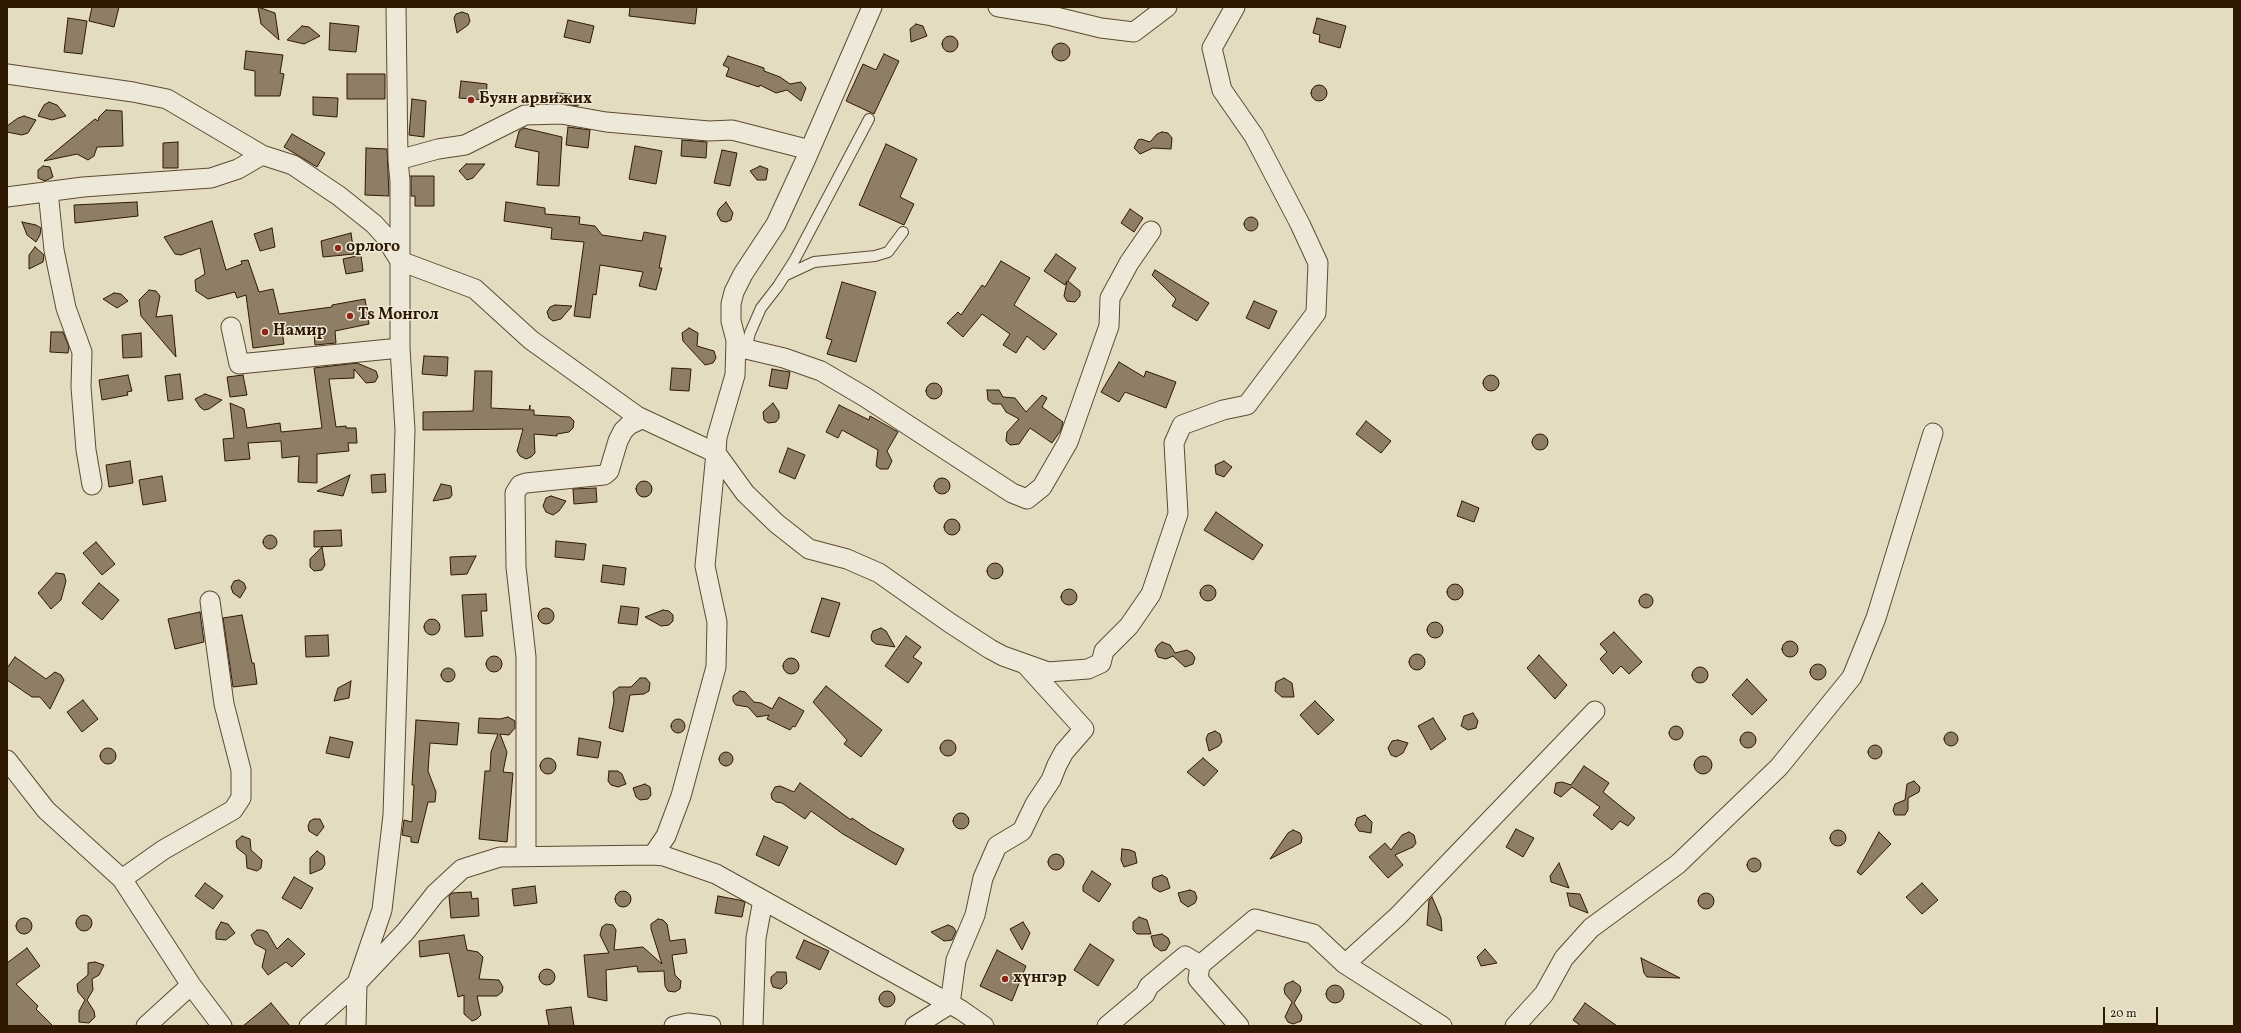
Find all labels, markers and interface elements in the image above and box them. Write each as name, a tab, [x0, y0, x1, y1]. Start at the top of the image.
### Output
place label: Буян арвижих	[479, 90, 592, 110]
marker: Буян арвижих	[466, 95, 476, 105]
place label: орлого	[346, 238, 400, 258]
marker: орлого	[333, 243, 343, 253]
place label: Ts Монгол	[358, 306, 439, 326]
marker: Ts Монгол	[345, 311, 355, 321]
place label: Намир	[273, 322, 327, 342]
marker: Намир	[260, 327, 270, 337]
place label: хүнгэр	[1013, 969, 1067, 989]
marker: хүнгэр	[1000, 974, 1010, 984]
scale bar	[2105, 999, 2160, 1025]
text: 20 m	[2110, 1006, 2137, 1022]

